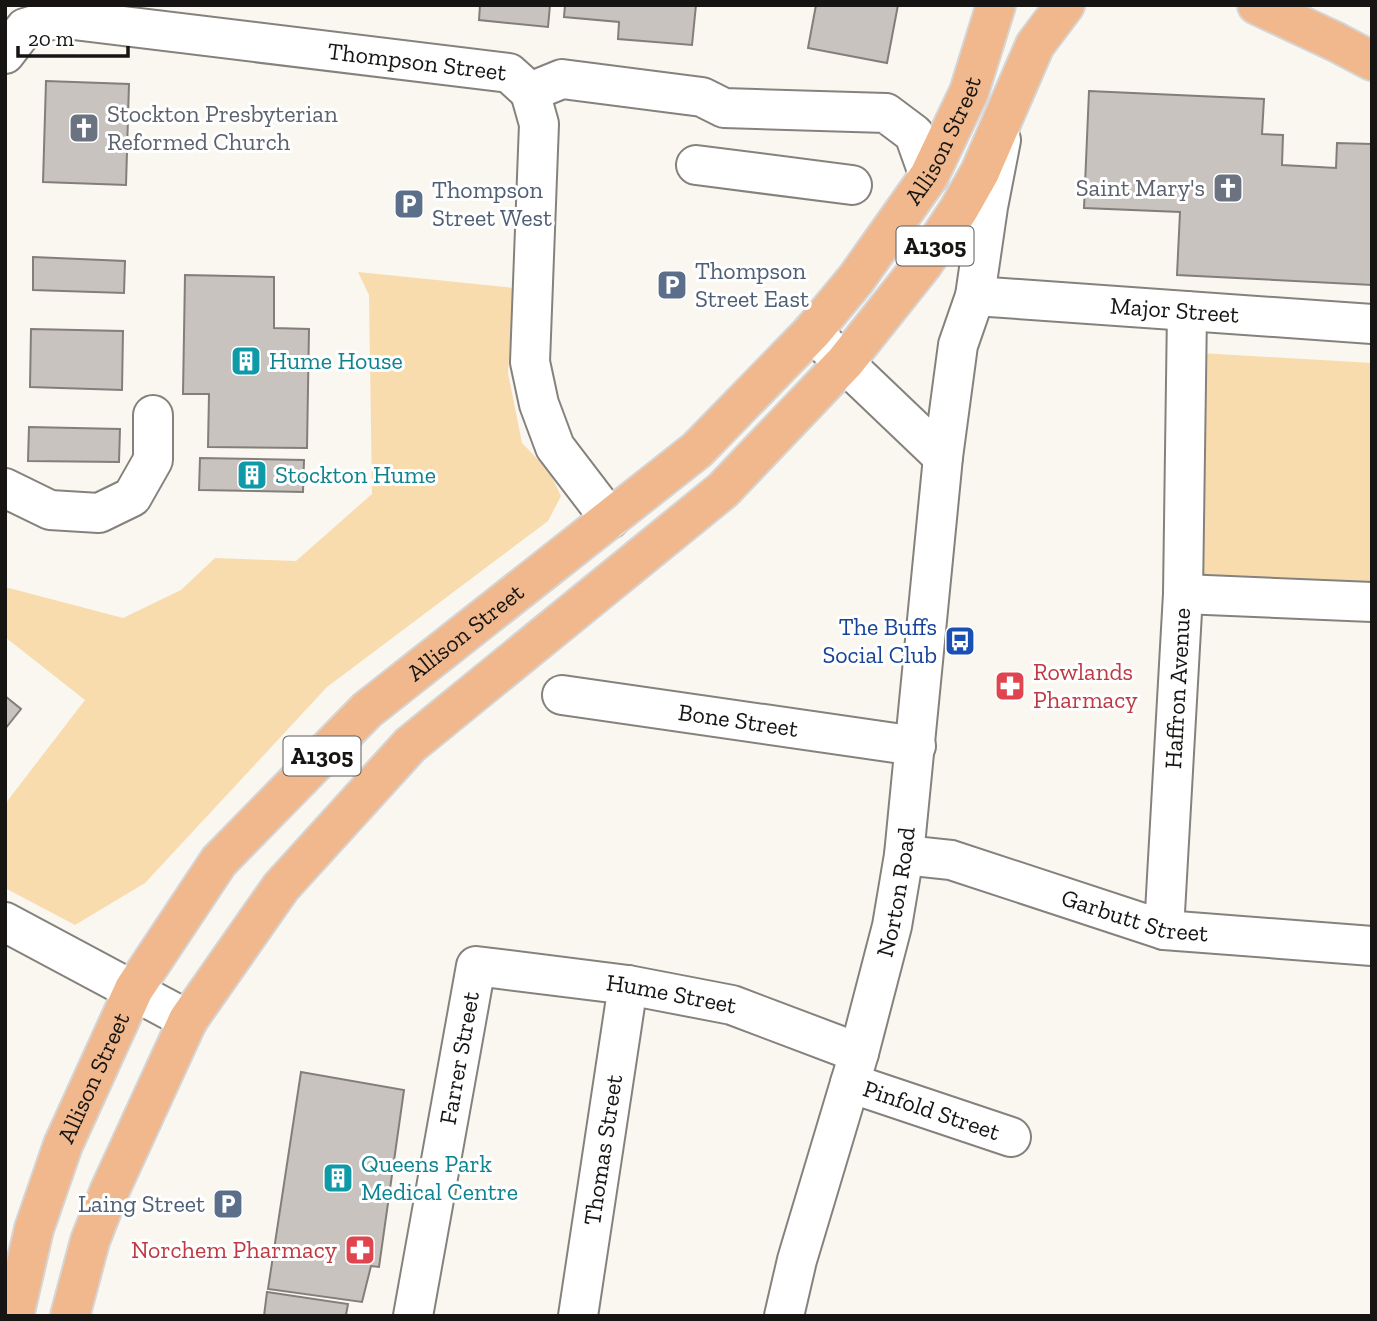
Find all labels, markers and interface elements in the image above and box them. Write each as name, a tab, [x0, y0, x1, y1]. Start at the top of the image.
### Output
scale bar	[18, 14, 128, 58]
text: 20 m	[28, 26, 74, 51]
street label: Thompson Street	[326, 36, 508, 87]
street label: Allison Street	[898, 73, 987, 210]
place label: Stockton Presbyterian Reformed Church	[107, 99, 338, 156]
church icon: Stockton Presbyterian Reformed Church	[67, 111, 101, 145]
church icon: Saint Mary's	[1211, 171, 1245, 205]
place label: Saint Mary's	[1076, 173, 1205, 202]
place label: Thompson Street West	[432, 175, 552, 232]
parking icon: Thompson Street West	[392, 187, 426, 221]
road number: A1305	[897, 227, 974, 266]
place label: Thompson Street East	[695, 256, 809, 313]
parking icon: Thompson Street East	[655, 268, 689, 302]
street label: Major Street	[1109, 291, 1240, 329]
building icon: Hume House	[229, 344, 263, 378]
place label: Hume House	[269, 346, 403, 375]
building icon: Stockton Hume	[235, 458, 269, 492]
place label: Stockton Hume	[275, 460, 436, 489]
street label: Allison Street	[401, 577, 529, 687]
street label: Haffron Avenue	[1158, 607, 1196, 770]
place label: The Buffs Social Club	[822, 612, 937, 669]
bus stop icon: The Buffs Social Club	[943, 624, 977, 658]
place label: Rowlands Pharmacy	[1033, 657, 1138, 714]
pharmacy icon: Rowlands Pharmacy	[993, 669, 1027, 703]
street label: Bone Street	[677, 697, 800, 743]
road number: A1305	[284, 736, 360, 776]
street label: Norton Road	[870, 826, 921, 960]
street label: Garbutt Street	[1058, 882, 1209, 947]
street label: Hume Street	[605, 967, 739, 1020]
street label: Farrer Street	[433, 989, 485, 1127]
street label: Allison Street	[51, 1008, 135, 1147]
street label: Thomas Street	[577, 1072, 628, 1227]
street label: Pinfold Street	[860, 1073, 1004, 1146]
place label: Queens Park Medical Centre	[361, 1149, 518, 1206]
building icon: Queens Park Medical Centre	[321, 1161, 355, 1195]
parking icon: Laing Street	[211, 1187, 245, 1221]
place label: Laing Street	[78, 1189, 205, 1218]
pharmacy icon: Norchem Pharmacy	[343, 1233, 377, 1267]
place label: Norchem Pharmacy	[131, 1235, 338, 1264]

